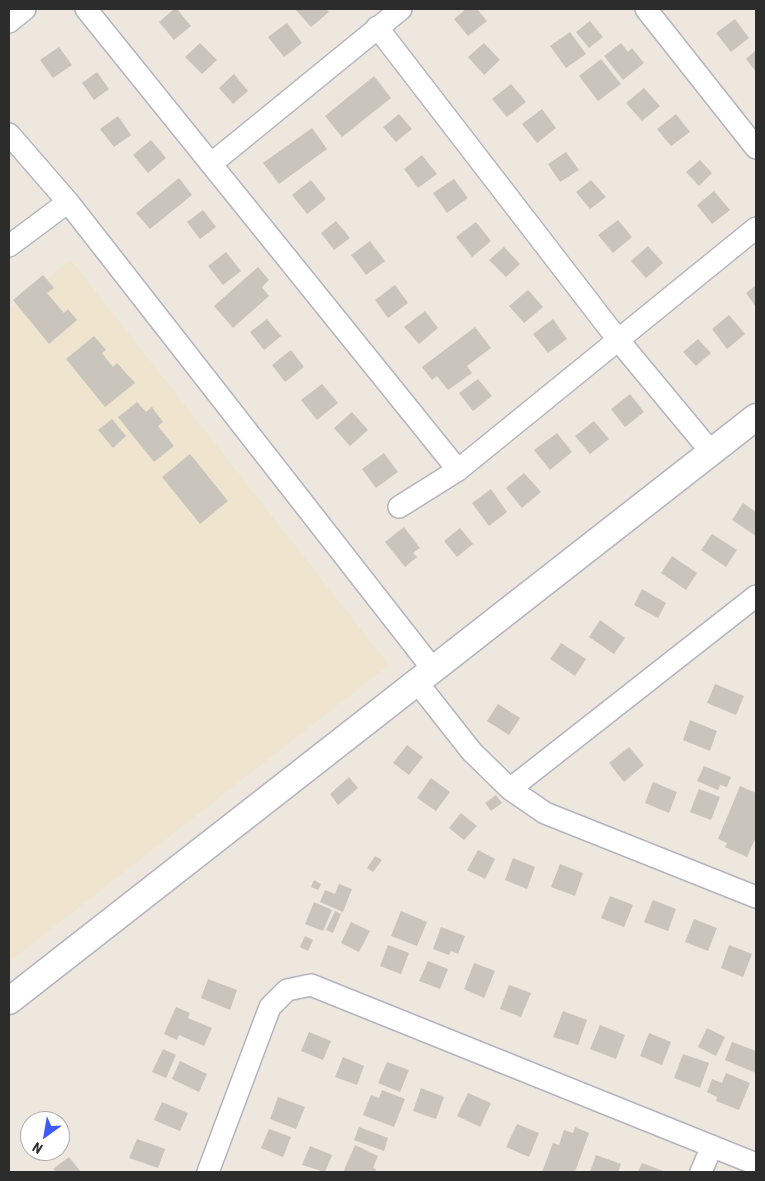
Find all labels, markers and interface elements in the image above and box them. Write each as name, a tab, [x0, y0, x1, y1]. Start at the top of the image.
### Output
north arrow	[20, 1111, 70, 1161]
text: N	[30, 1139, 45, 1157]

